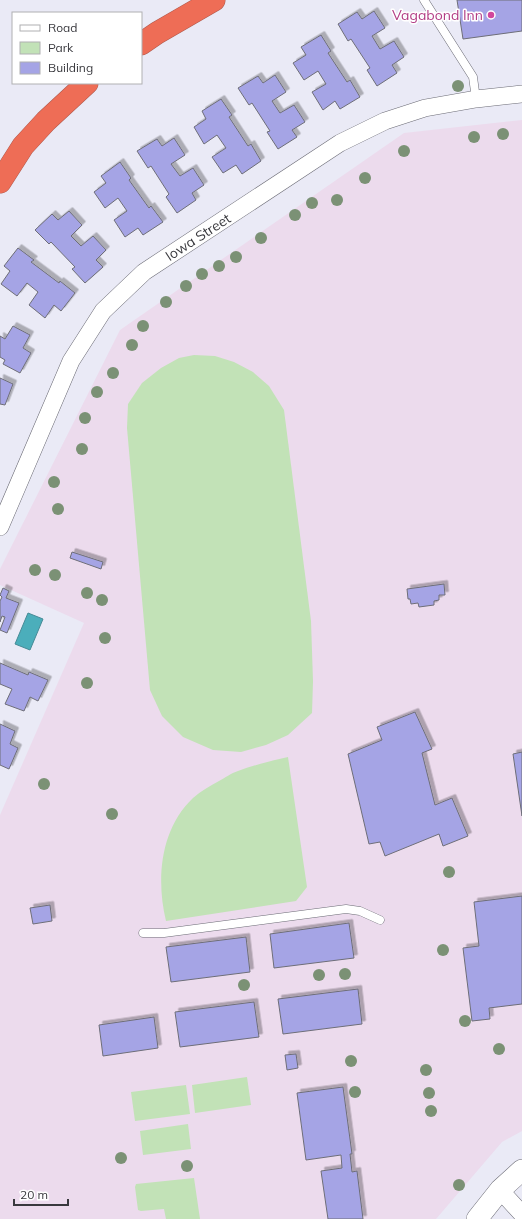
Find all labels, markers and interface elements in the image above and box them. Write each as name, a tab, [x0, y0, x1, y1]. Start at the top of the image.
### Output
place label: Vagabond Inn	[392, 6, 483, 24]
marker: Vagabond Inn	[486, 10, 496, 20]
legend	[12, 12, 142, 84]
text: Road	[48, 20, 77, 35]
text: Park	[48, 40, 74, 55]
text: Building	[48, 60, 93, 75]
street label: Iowa Street	[162, 209, 234, 265]
scale bar	[14, 1181, 68, 1207]
text: 20 m	[20, 1187, 48, 1202]

